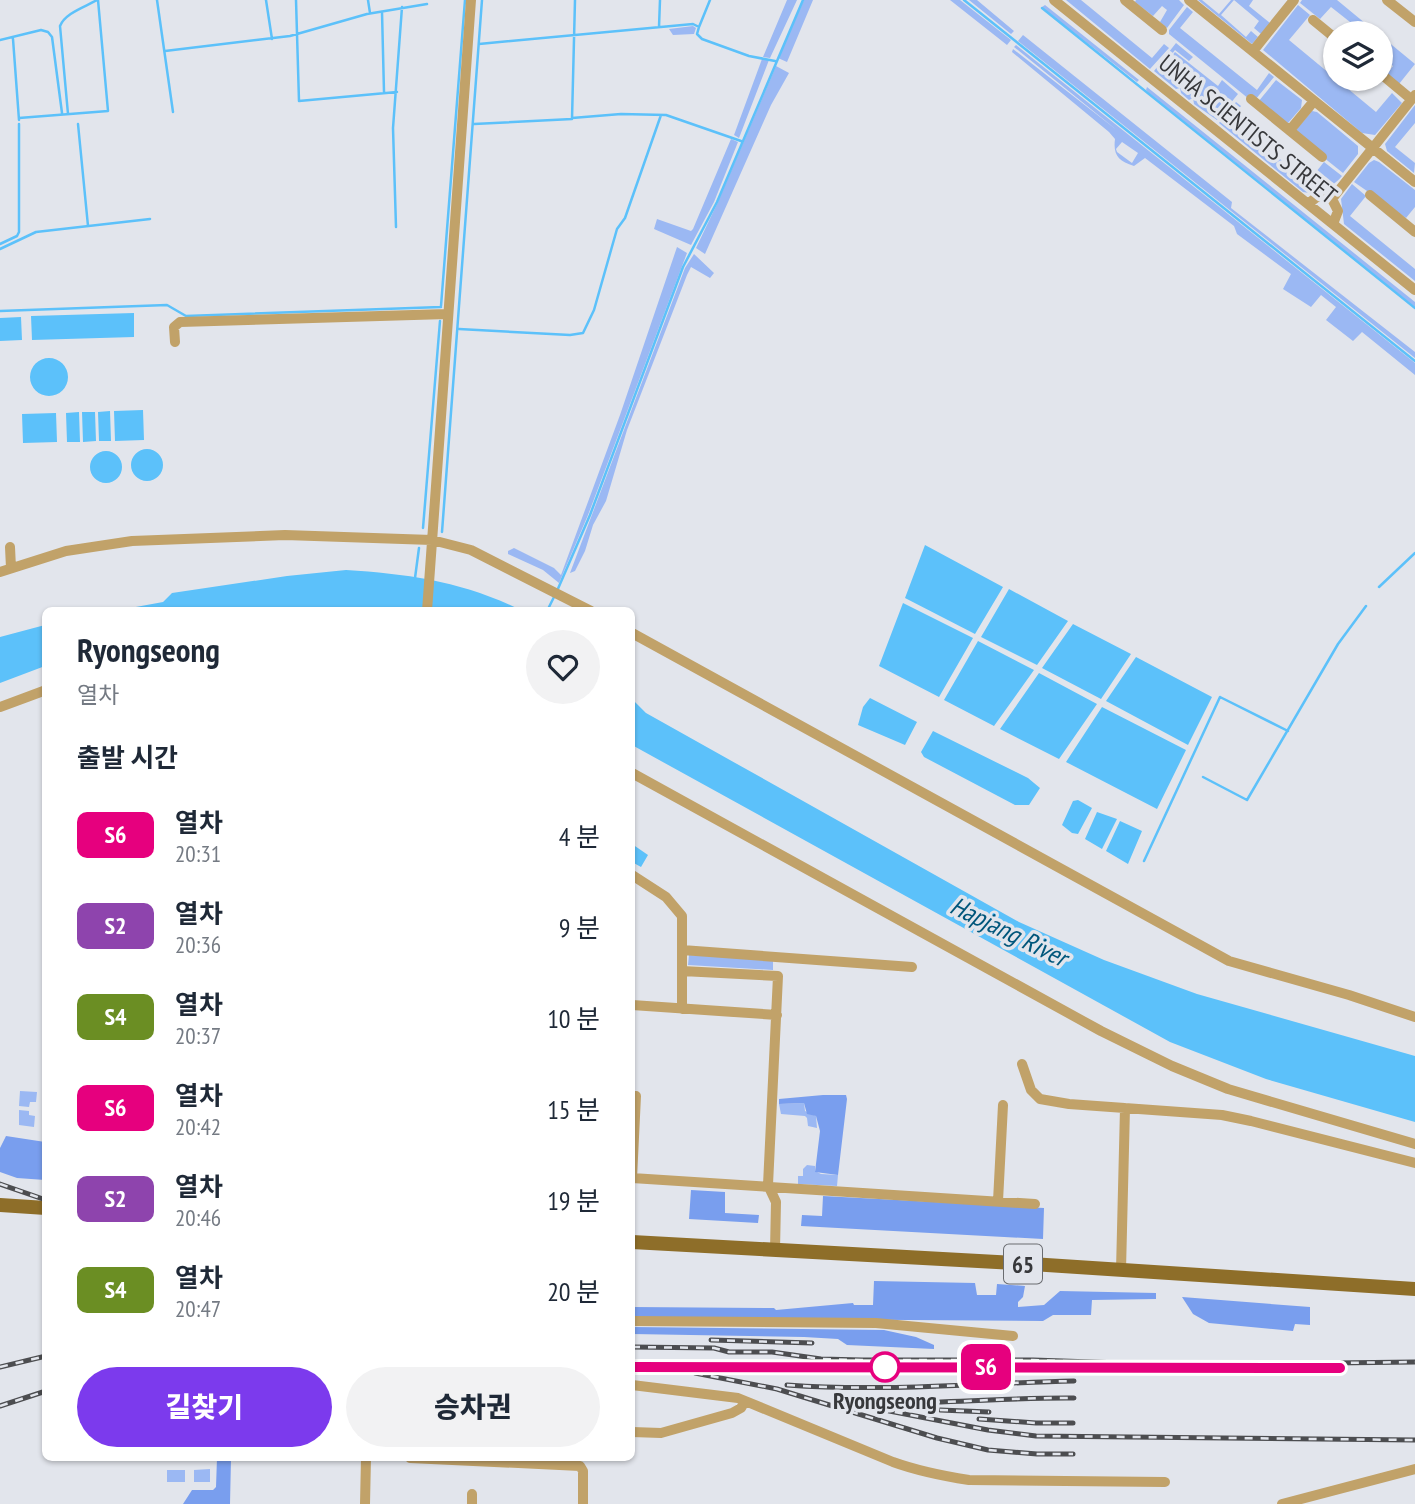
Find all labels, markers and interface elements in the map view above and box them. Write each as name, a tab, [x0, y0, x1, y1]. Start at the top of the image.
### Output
map controls	[1323, 21, 1393, 91]
button: layers	[1323, 21, 1393, 91]
street label: UNHA SCIENTISTS STREET	[1153, 48, 1344, 211]
text: Ryongseong	[77, 628, 220, 671]
button: heart	[526, 630, 600, 704]
text: 열차	[77, 680, 119, 709]
text: 출발 시간	[77, 741, 178, 774]
text: 열차	[175, 806, 223, 839]
text: S6	[104, 819, 127, 850]
text: 4 분	[559, 820, 600, 853]
text: 20:31	[175, 839, 221, 868]
water label: Hapjang River	[945, 889, 1076, 975]
text: 열차	[175, 897, 223, 930]
text: S2	[104, 910, 127, 941]
text: 9 분	[559, 911, 600, 944]
text: 20:36	[175, 930, 221, 959]
text: 열차	[175, 988, 223, 1021]
text: S4	[104, 1001, 127, 1032]
text: 10 분	[547, 1002, 600, 1035]
text: 20:37	[175, 1021, 221, 1050]
text: 열차	[175, 1079, 223, 1112]
text: S6	[104, 1092, 127, 1123]
text: 15 분	[547, 1093, 600, 1126]
text: 20:42	[175, 1112, 221, 1141]
text: 열차	[175, 1170, 223, 1203]
text: S2	[104, 1183, 127, 1214]
text: 19 분	[547, 1184, 600, 1217]
text: 20:46	[175, 1203, 221, 1232]
road number: 65	[1004, 1245, 1042, 1284]
text: 열차	[175, 1261, 223, 1294]
text: S4	[104, 1274, 127, 1305]
text: 20 분	[547, 1275, 600, 1308]
text: 20:47	[175, 1294, 221, 1323]
line badge: S6	[954, 1344, 1018, 1390]
text: S6	[975, 1351, 997, 1382]
marker: Ryongseong	[870, 1352, 900, 1382]
button: 길찾기	[77, 1367, 332, 1447]
button: 승차권	[346, 1367, 600, 1447]
place label: Ryongseong	[833, 1385, 937, 1416]

